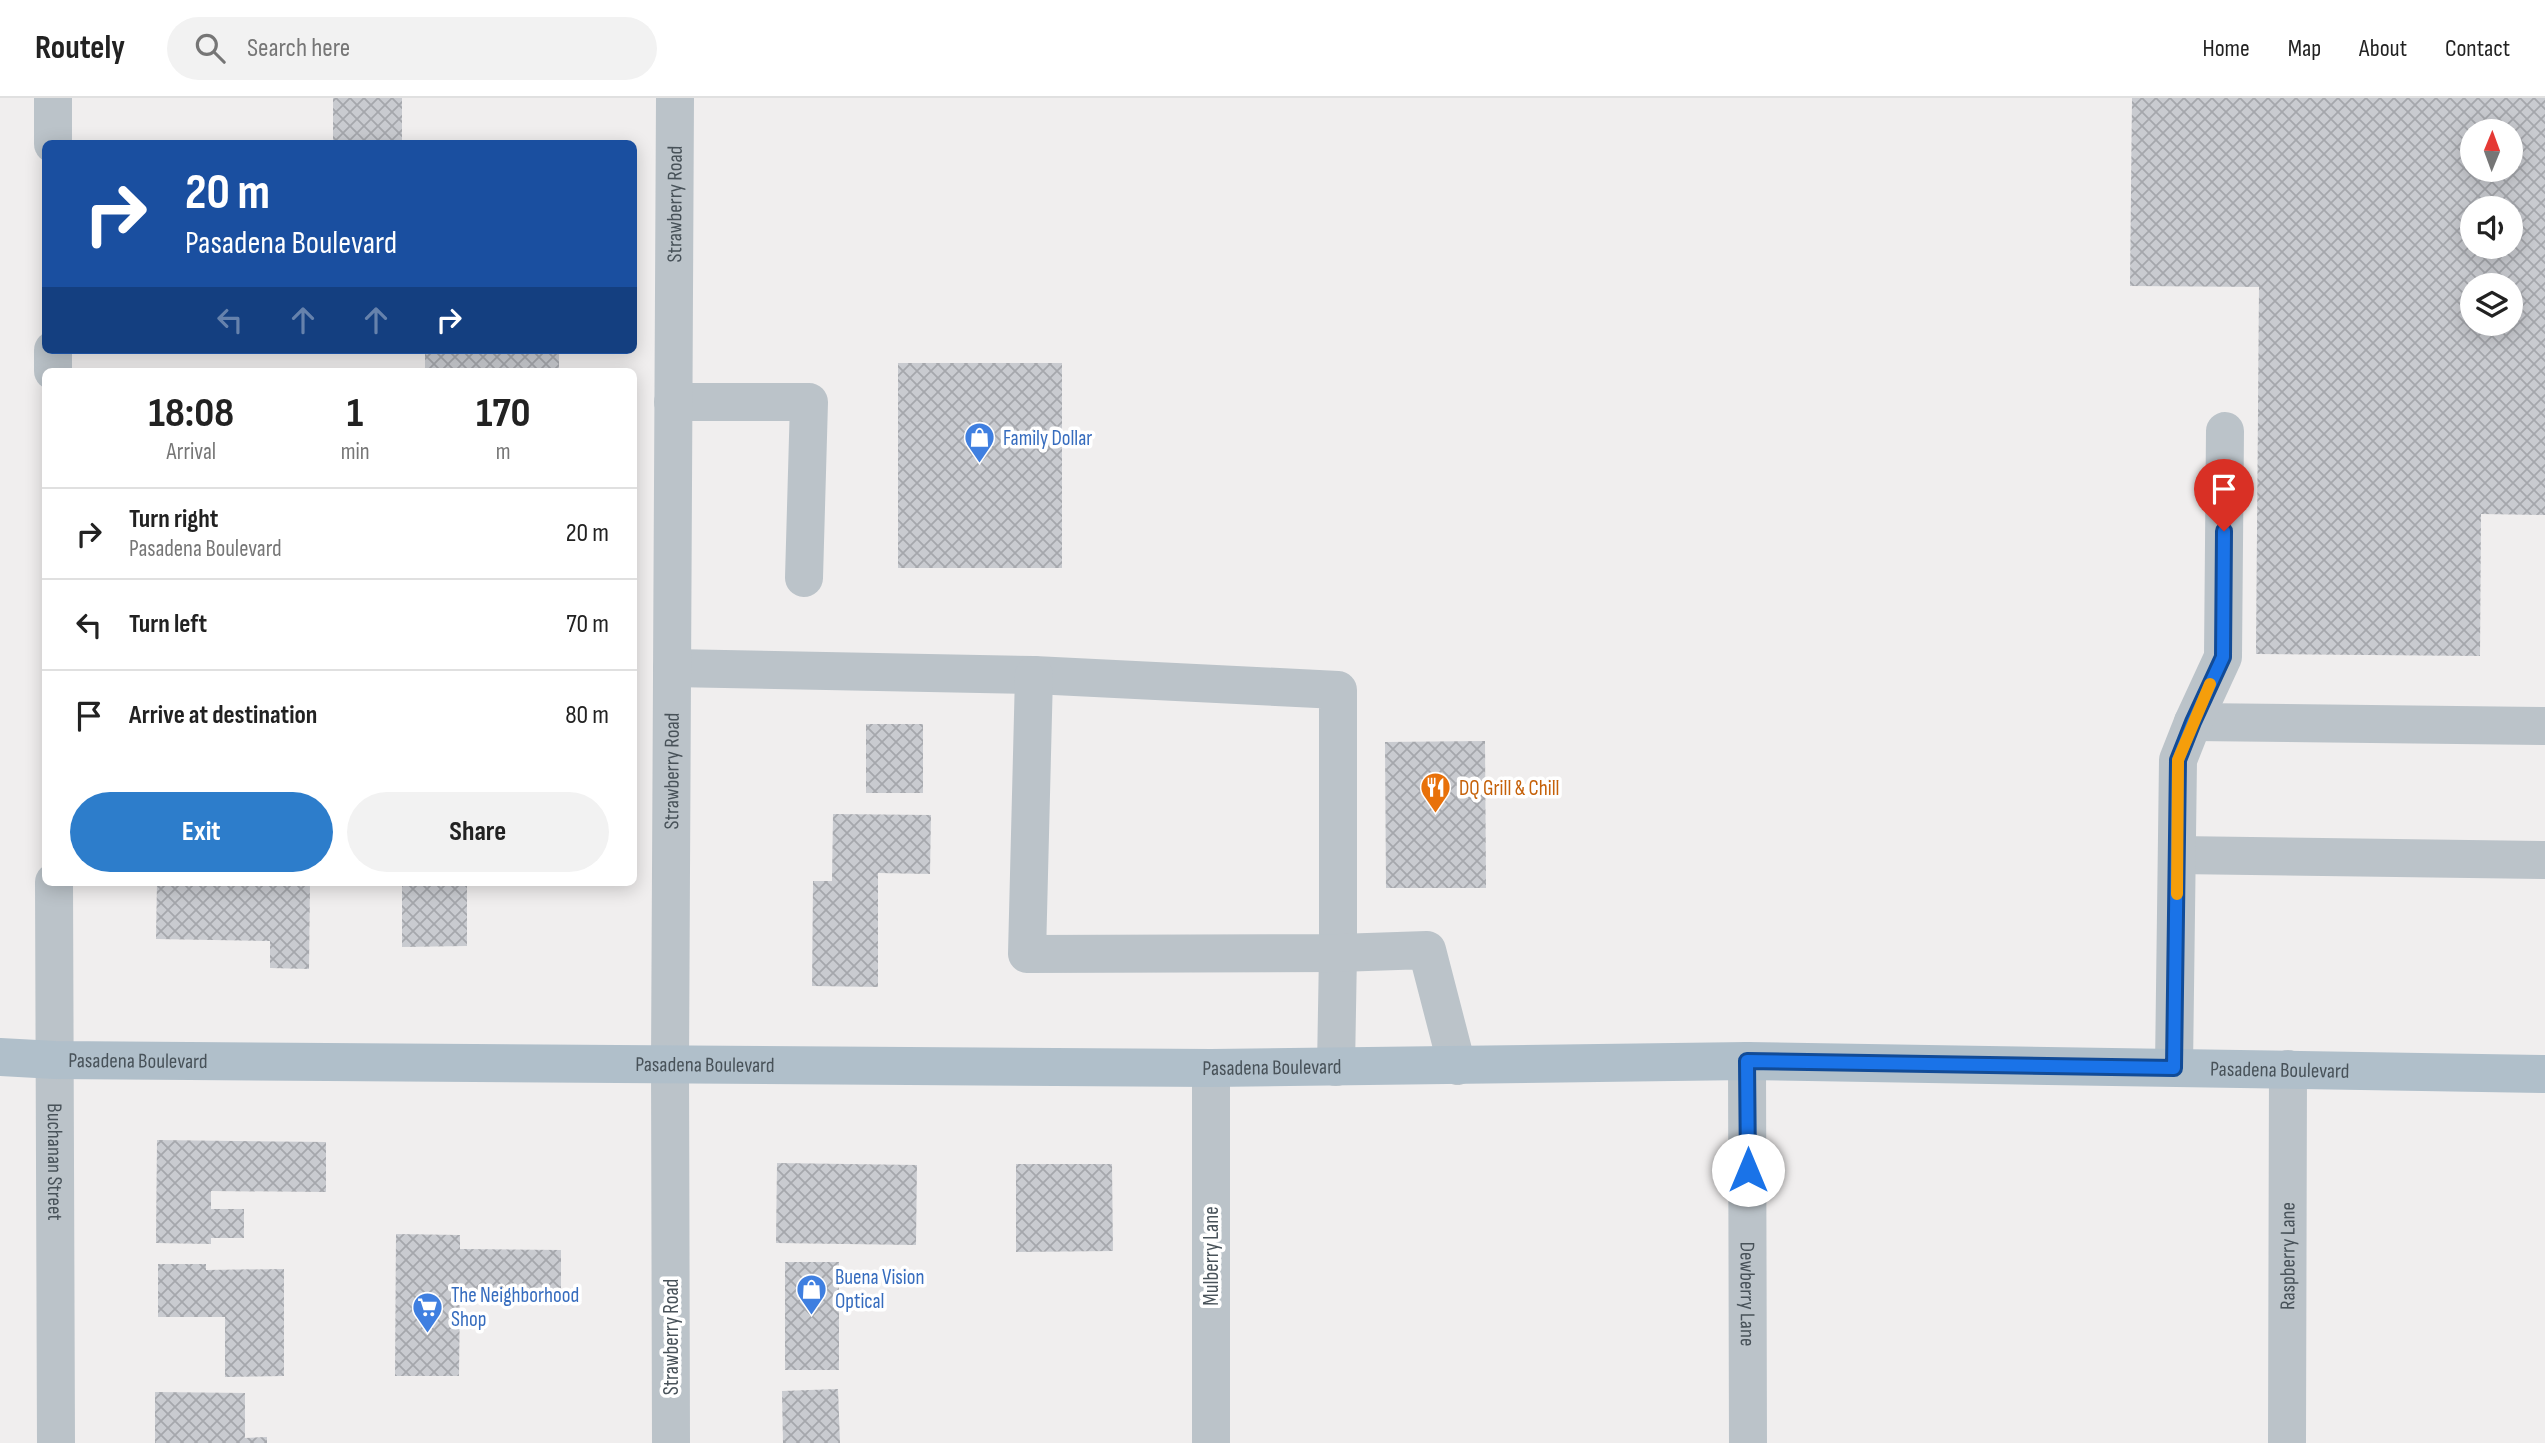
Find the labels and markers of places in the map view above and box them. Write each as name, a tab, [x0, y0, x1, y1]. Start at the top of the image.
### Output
shop icon: Family Dollar	[963, 421, 997, 465]
place label: Family Dollar	[1003, 426, 1092, 451]
pin	[2194, 459, 2254, 531]
restaurant icon: DQ Grill & Chill	[1419, 771, 1453, 815]
place label: DQ Grill & Chill	[1459, 776, 1559, 801]
place label: Buena Vision Optical	[835, 1265, 924, 1314]
shop icon: Buena Vision Optical	[795, 1272, 829, 1316]
place label: The Neighborhood Shop	[451, 1283, 579, 1332]
supermarket icon: The Neighborhood Shop	[411, 1290, 445, 1334]

